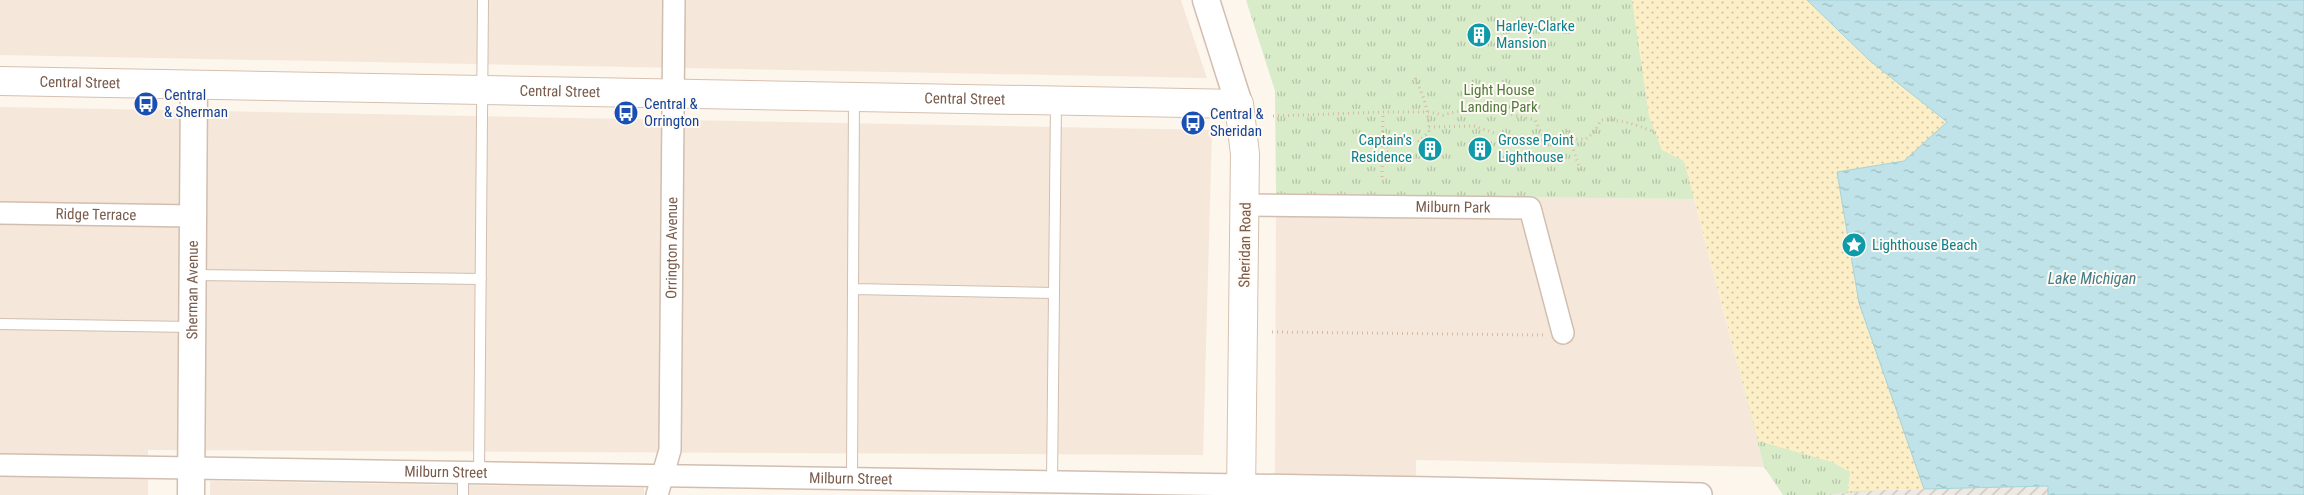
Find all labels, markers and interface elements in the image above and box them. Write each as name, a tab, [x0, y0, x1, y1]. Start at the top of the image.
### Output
place label: Harley-Clarke Mansion	[1496, 17, 1575, 52]
building icon: Harley-Clarke Mansion	[1466, 22, 1492, 48]
street label: Central Street	[39, 73, 121, 92]
park label: Light House Landing Park	[1460, 81, 1538, 116]
street label: Central Street	[519, 82, 600, 101]
place label: Central & Sherman	[164, 86, 228, 121]
street label: Central Street	[924, 89, 1005, 109]
bus stop icon: Central & Sherman	[133, 91, 159, 117]
place label: Central & Orrington	[644, 95, 699, 130]
bus stop icon: Central & Orrington	[613, 100, 639, 126]
place label: Central & Sheridan	[1210, 105, 1265, 140]
bus stop icon: Central & Sheridan	[1180, 110, 1206, 136]
place label: Captain's Residence	[1351, 131, 1412, 166]
place label: Grosse Point Lighthouse	[1498, 131, 1574, 166]
building icon: Captain's Residence	[1417, 136, 1443, 162]
building icon: Grosse Point Lighthouse	[1467, 136, 1493, 162]
street label: Orrington Avenue	[662, 197, 681, 299]
street label: Milburn Park	[1415, 198, 1491, 217]
street label: Sheridan Road	[1235, 202, 1255, 288]
street label: Ridge Terrace	[56, 205, 136, 224]
place icon: Lighthouse Beach	[1841, 232, 1867, 258]
place label: Lighthouse Beach	[1872, 236, 1978, 254]
street label: Sherman Avenue	[183, 240, 202, 340]
water label: Lake Michigan	[2048, 269, 2136, 288]
street label: Milburn Street	[404, 462, 488, 482]
street label: Milburn Street	[809, 469, 893, 488]

